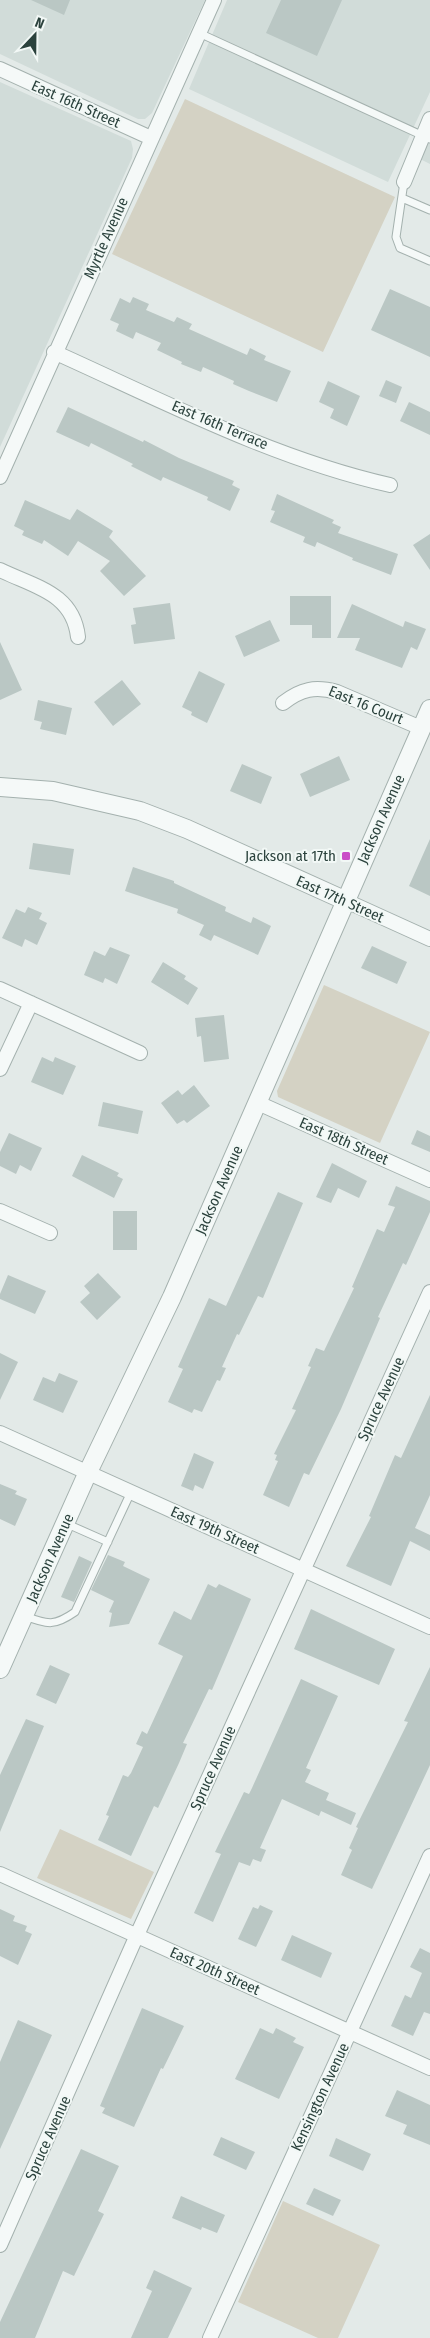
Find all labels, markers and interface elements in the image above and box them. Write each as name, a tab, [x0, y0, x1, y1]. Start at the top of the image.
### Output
north arrow	[10, 10, 60, 60]
text: N	[33, 14, 47, 33]
street label: East 16th Street	[29, 76, 123, 132]
street label: Myrtle Avenue	[80, 194, 132, 282]
street label: East 16th Terrace	[169, 397, 271, 453]
street label: East 16 Court	[326, 682, 406, 728]
street label: Jackson Avenue	[353, 772, 409, 866]
place label: Jackson at 17th	[245, 847, 336, 865]
marker: Jackson at 17th	[340, 850, 352, 862]
street label: East 17th Street	[293, 872, 387, 926]
street label: East 18th Street	[297, 1113, 391, 1169]
street label: Jackson Avenue	[191, 1143, 247, 1237]
street label: Spruce Avenue	[354, 1354, 408, 1444]
street label: East 19th Street	[168, 1502, 262, 1558]
street label: Jackson Avenue	[22, 1511, 78, 1605]
street label: Spruce Avenue	[186, 1723, 240, 1813]
street label: East 20th Street	[167, 1943, 263, 1999]
street label: Kensington Avenue	[287, 2040, 353, 2154]
street label: Spruce Avenue	[21, 2093, 75, 2183]

